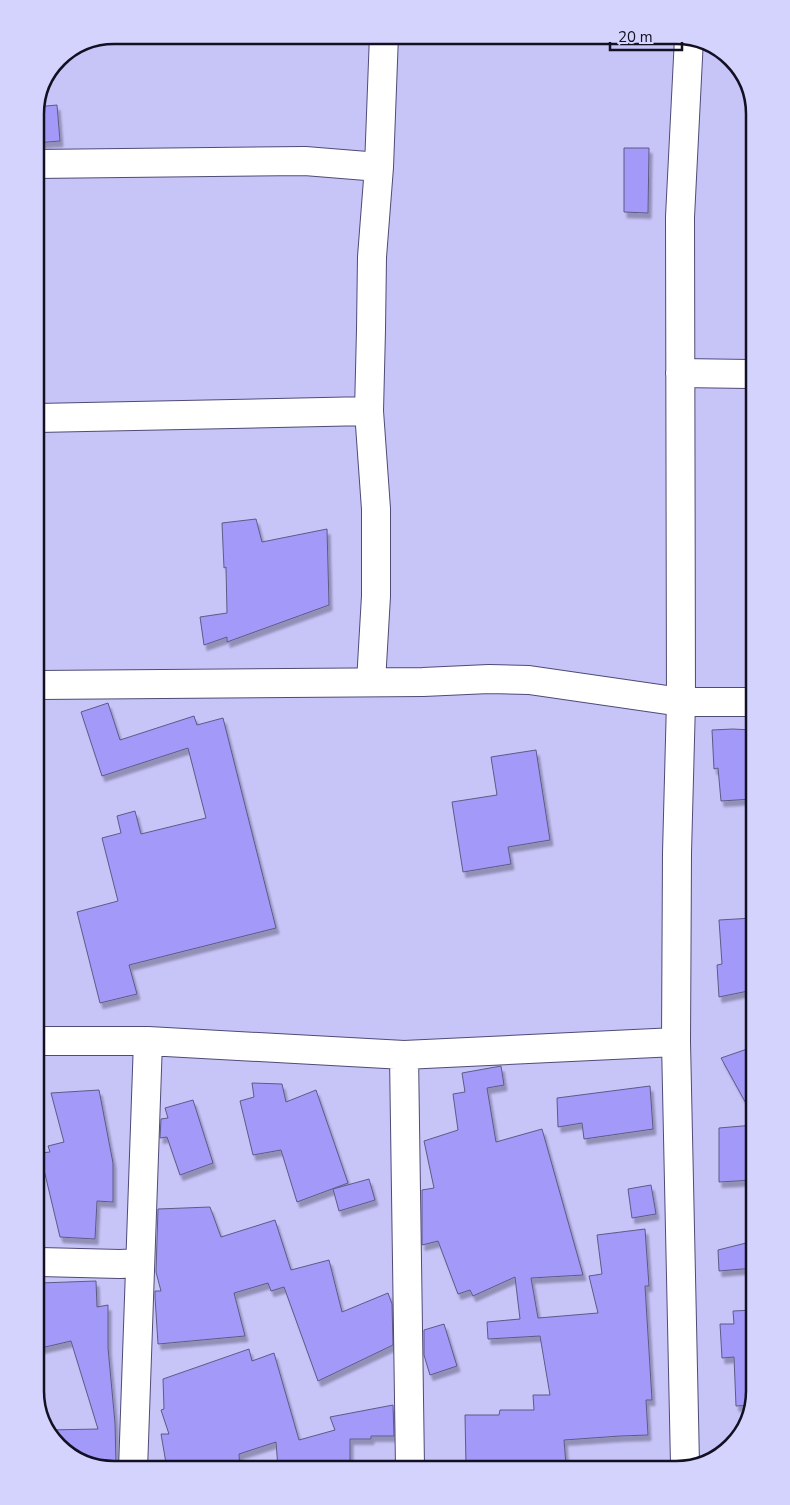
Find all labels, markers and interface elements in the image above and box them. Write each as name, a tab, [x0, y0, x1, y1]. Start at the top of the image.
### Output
scale bar	[610, 20, 682, 52]
text: 20 m	[618, 27, 653, 47]

